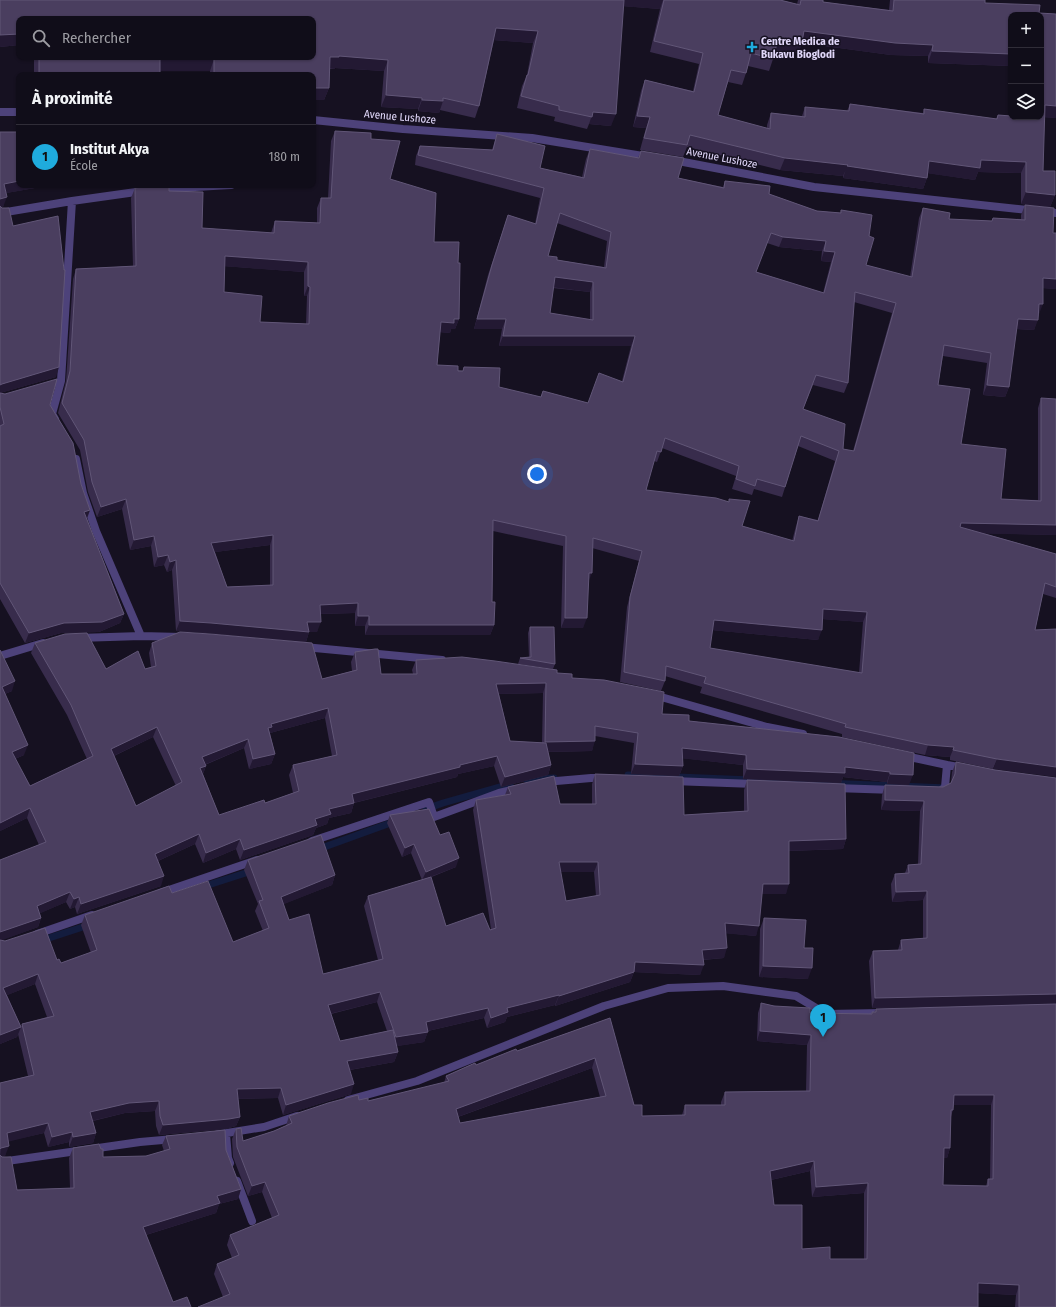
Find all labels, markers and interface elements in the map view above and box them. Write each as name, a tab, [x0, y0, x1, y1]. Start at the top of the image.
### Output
map controls	[1008, 12, 1044, 120]
button: +	[1008, 12, 1044, 48]
search box	[16, 16, 316, 60]
icon: search	[30, 27, 52, 49]
text: Rechercher	[62, 29, 131, 47]
place label: Centre Medica de Bukavu Bioglodi	[761, 35, 840, 61]
marker: Centre Medica de Bukavu Bioglodi	[746, 41, 758, 53]
button: −	[1008, 48, 1044, 84]
button: layers	[1008, 84, 1044, 120]
text: À proximité	[32, 88, 113, 109]
street label: Avenue Lushoze	[364, 107, 436, 127]
text: Institut Akya	[70, 140, 149, 158]
street label: Avenue Lushoze	[685, 145, 759, 171]
text: 1	[42, 149, 48, 164]
text: 180 m	[269, 149, 300, 164]
text: École	[70, 158, 98, 173]
your location	[527, 464, 547, 484]
pin: 1	[810, 1004, 836, 1037]

